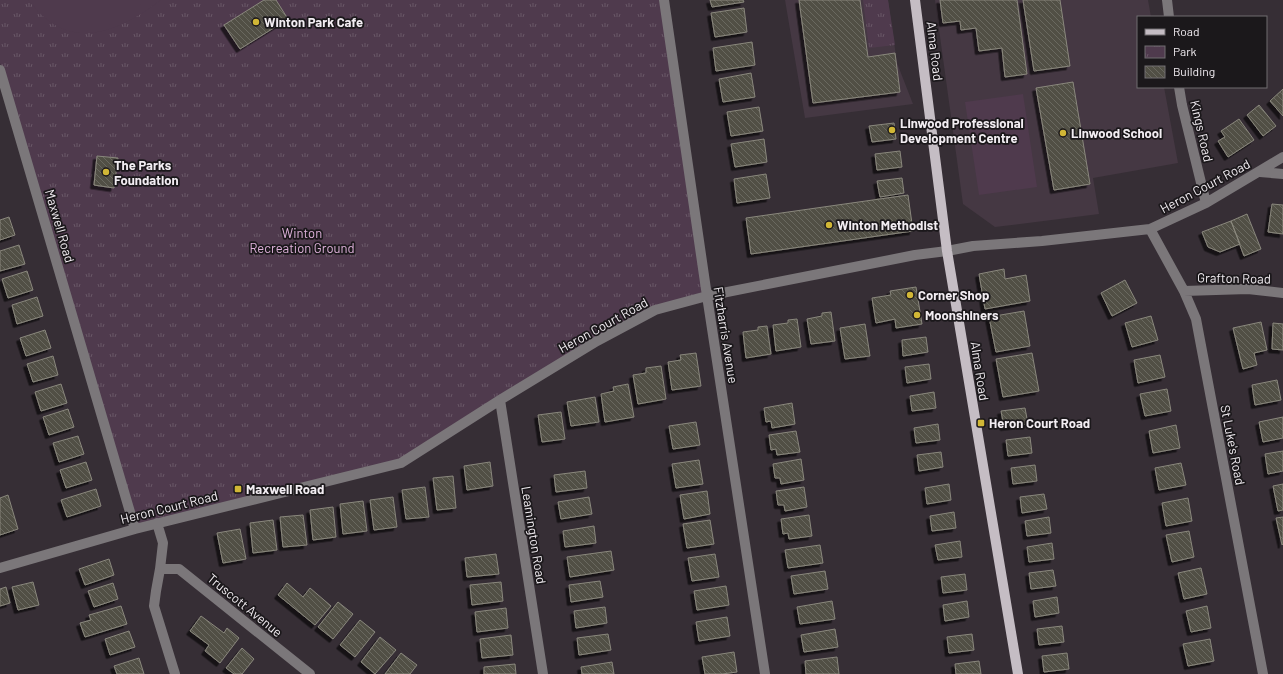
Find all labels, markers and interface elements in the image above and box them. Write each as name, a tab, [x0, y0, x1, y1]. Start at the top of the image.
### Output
place label: Winton Park Cafe	[264, 14, 363, 30]
legend	[1137, 16, 1267, 88]
marker: Winton Park Cafe	[251, 17, 261, 27]
street label: Alma Road	[923, 20, 947, 82]
text: Road	[1173, 24, 1200, 38]
text: Park	[1173, 44, 1197, 58]
text: Building	[1173, 64, 1215, 78]
street label: Kings Road	[1187, 99, 1217, 163]
place label: Linwood Professional Development Centre	[900, 115, 1024, 146]
marker: Linwood Professional Development Centre	[887, 125, 897, 135]
place label: Linwood School	[1071, 125, 1162, 141]
marker: Linwood School	[1058, 128, 1068, 138]
street label: Heron Court Road	[1157, 156, 1253, 216]
place label: The Parks Foundation	[114, 157, 179, 188]
marker: The Parks Foundation	[101, 167, 111, 177]
street label: Maxwell Road	[42, 187, 78, 265]
place label: Winton Methodist	[837, 217, 938, 233]
marker: Winton Methodist	[824, 220, 834, 230]
park label: Winton Recreation Ground	[249, 225, 355, 256]
street label: Grafton Road	[1197, 269, 1271, 287]
street label: Fitzharris Avenue	[710, 285, 742, 385]
place label: Corner Shop	[918, 287, 989, 303]
marker: Corner Shop	[905, 290, 915, 300]
street label: Heron Court Road	[556, 294, 650, 356]
place label: Moonshiners	[925, 307, 999, 323]
marker: Moonshiners	[912, 310, 922, 320]
street label: Alma Road	[967, 340, 993, 402]
street label: St Luke's Road	[1217, 404, 1249, 486]
place label: Heron Court Road	[989, 415, 1090, 431]
marker: Heron Court Road	[976, 418, 986, 428]
place label: Maxwell Road	[246, 481, 324, 497]
marker: Maxwell Road	[233, 484, 243, 494]
street label: Leamington Road	[518, 485, 550, 585]
street label: Heron Court Road	[119, 487, 219, 527]
street label: Truscott Avenue	[204, 570, 286, 640]

